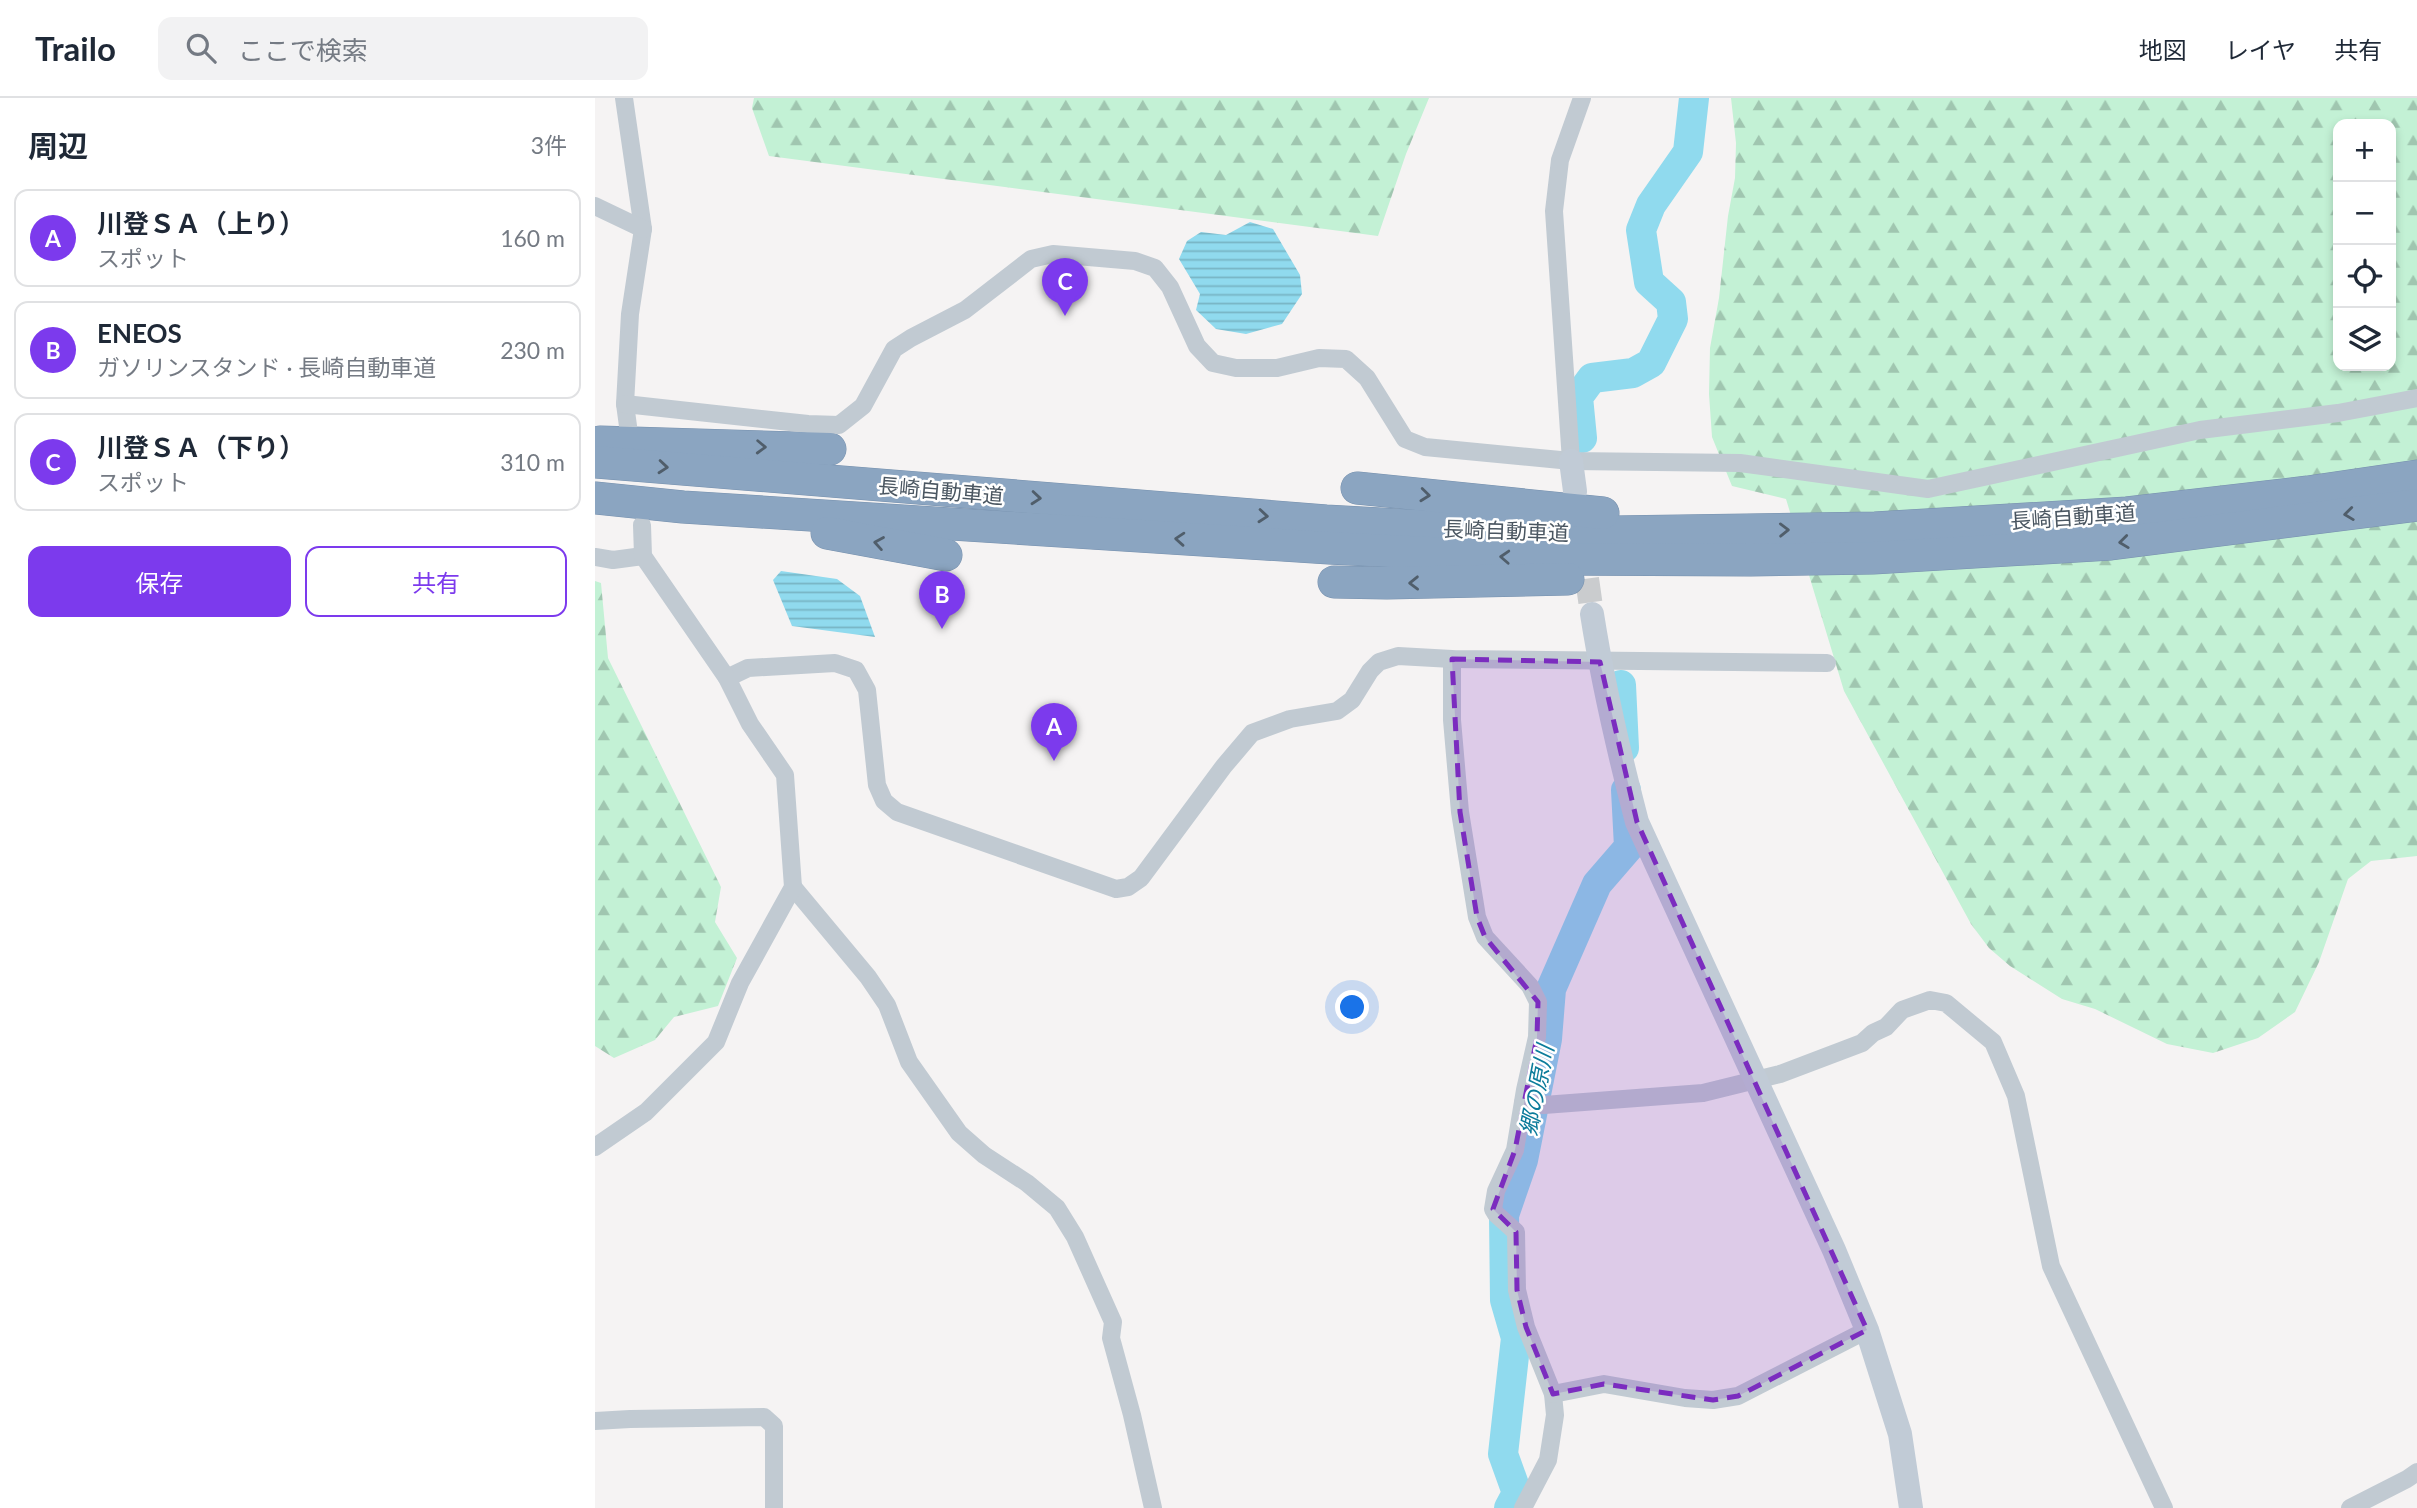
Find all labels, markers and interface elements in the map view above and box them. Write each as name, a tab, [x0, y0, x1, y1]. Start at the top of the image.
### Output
search box	[158, 17, 648, 80]
text: Trailo	[35, 28, 116, 68]
icon: search	[182, 29, 220, 67]
text: ここで検索	[238, 34, 368, 66]
text: 地図	[2139, 35, 2187, 64]
text: レイヤ	[2225, 35, 2296, 64]
text: 共有	[2334, 35, 2382, 64]
map controls	[2333, 119, 2396, 371]
button: +	[2333, 119, 2396, 182]
text: 周辺	[28, 127, 88, 163]
text: 3件	[531, 131, 567, 159]
button: −	[2333, 182, 2396, 245]
text: 川登ＳＡ（上り）	[97, 207, 305, 239]
text: A	[45, 224, 61, 252]
text: 160 m	[500, 224, 565, 252]
text: スポット	[97, 244, 189, 272]
button: locate	[2333, 245, 2396, 308]
pin: C	[1042, 258, 1088, 316]
button: layers	[2333, 308, 2396, 371]
text: ENEOS	[97, 317, 182, 349]
text: B	[45, 336, 61, 364]
text: 230 m	[500, 336, 565, 364]
text: ガソリンスタンド · 長崎自動車道	[97, 353, 436, 381]
text: 川登ＳＡ（下り）	[97, 431, 305, 463]
one-way arrow	[756, 439, 767, 455]
text: C	[45, 448, 61, 476]
text: 310 m	[500, 448, 565, 476]
one-way arrow	[658, 459, 669, 474]
text: スポット	[97, 468, 189, 496]
street label: 長崎自動車道	[877, 472, 1005, 508]
one-way arrow	[1420, 487, 1431, 502]
one-way arrow	[1031, 490, 1042, 505]
street label: 長崎自動車道	[2009, 499, 2137, 533]
one-way arrow	[2343, 506, 2355, 521]
one-way arrow	[1258, 508, 1269, 523]
street label: 長崎自動車道	[1443, 515, 1569, 545]
one-way arrow	[1779, 522, 1790, 538]
one-way arrow	[1174, 531, 1185, 546]
one-way arrow	[2118, 535, 2129, 550]
one-way arrow	[873, 536, 885, 551]
button: 保存	[28, 546, 291, 617]
button: 共有	[305, 546, 567, 617]
one-way arrow	[1499, 549, 1510, 564]
pin: B	[919, 571, 965, 629]
one-way arrow	[1408, 575, 1419, 590]
pin: A	[1031, 703, 1077, 761]
your location	[1335, 990, 1369, 1024]
water label: 郷の原川	[1513, 1039, 1559, 1138]

